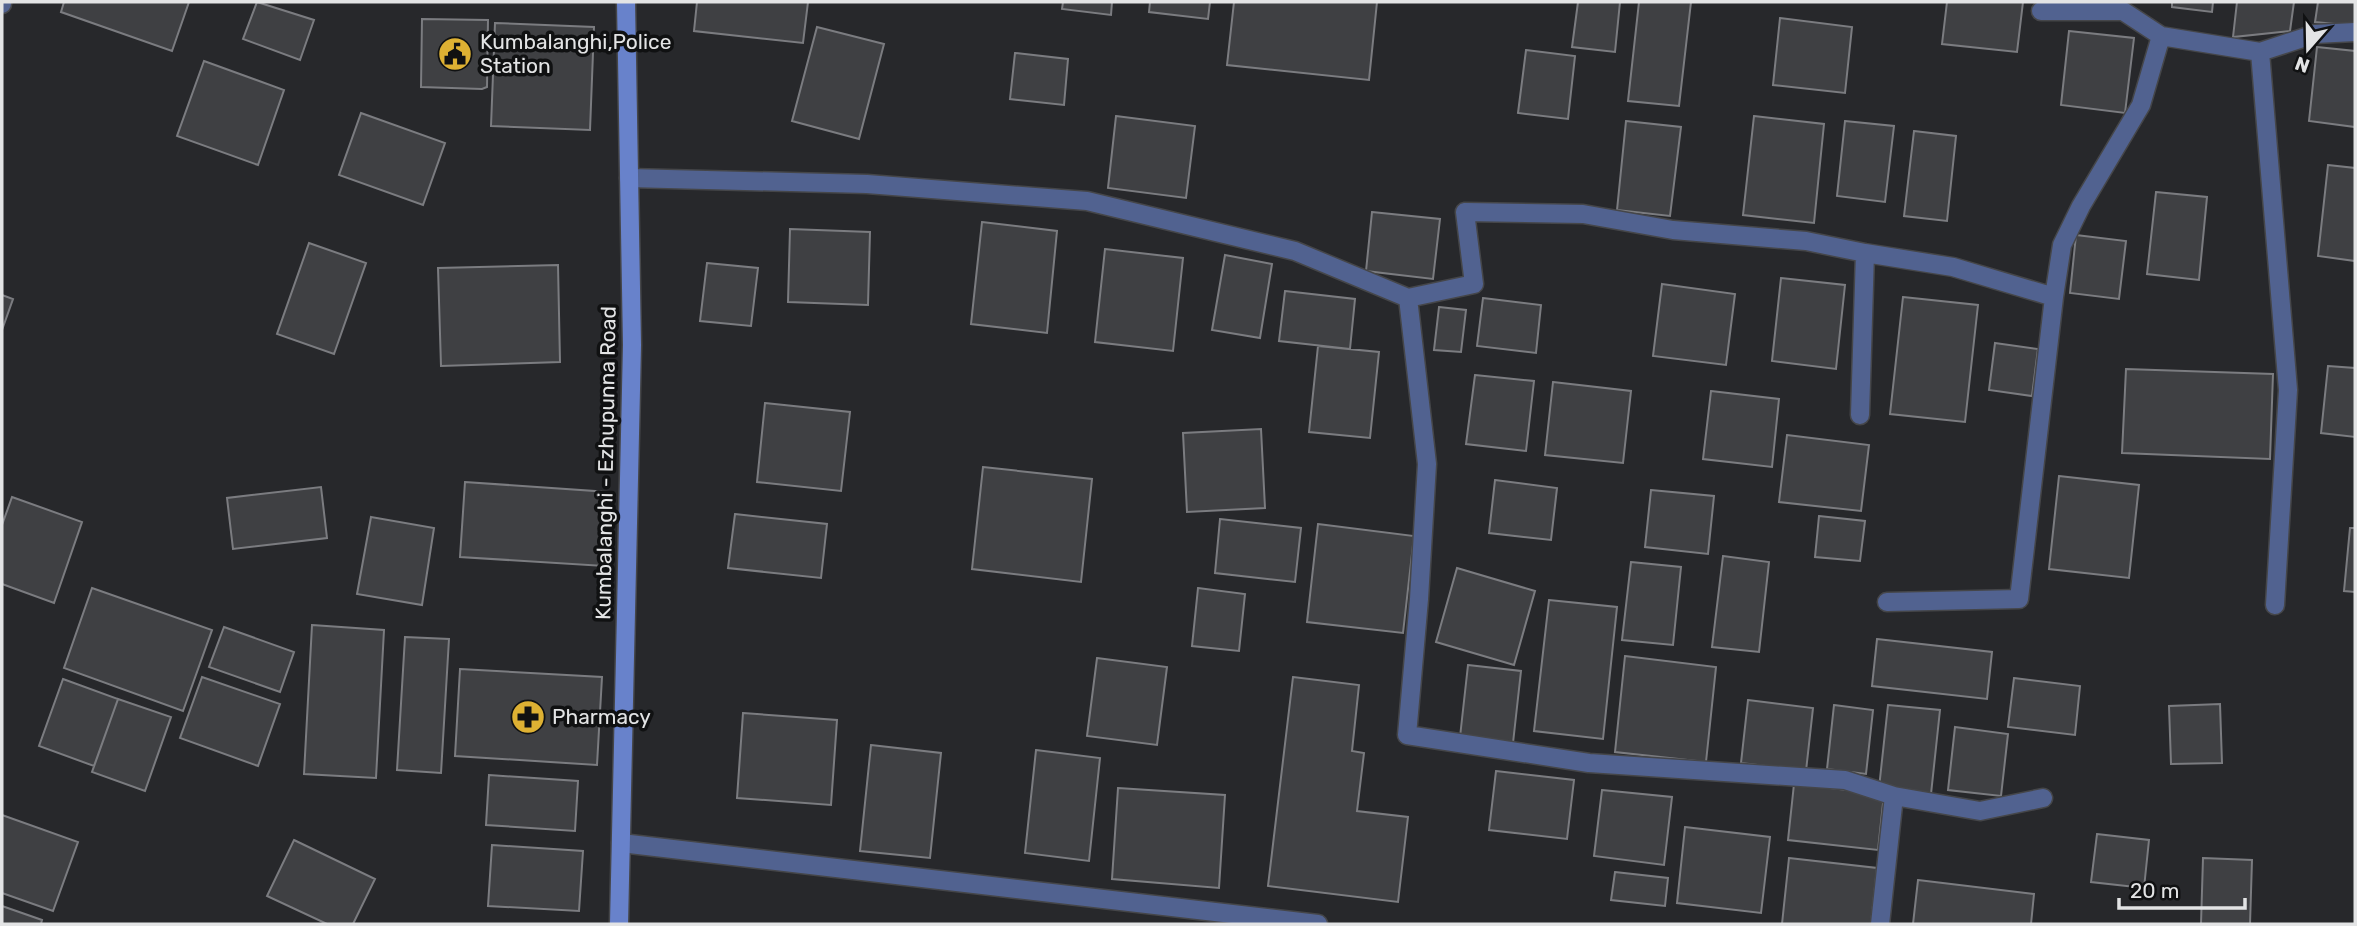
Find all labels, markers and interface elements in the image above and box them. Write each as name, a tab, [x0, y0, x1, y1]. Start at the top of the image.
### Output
north arrow	[2273, 14, 2343, 84]
place label: Kumbalanghi,Police Station	[480, 29, 671, 78]
public building icon: Kumbalanghi,Police Station	[436, 35, 474, 73]
text: N	[2292, 51, 2313, 78]
street label: Kumbalanghi - Ezhupunna Road	[590, 306, 621, 620]
pharmacy icon: Pharmacy	[509, 698, 547, 736]
place label: Pharmacy	[552, 704, 651, 729]
scale bar	[2119, 866, 2245, 910]
text: 20 m	[2130, 878, 2179, 903]

